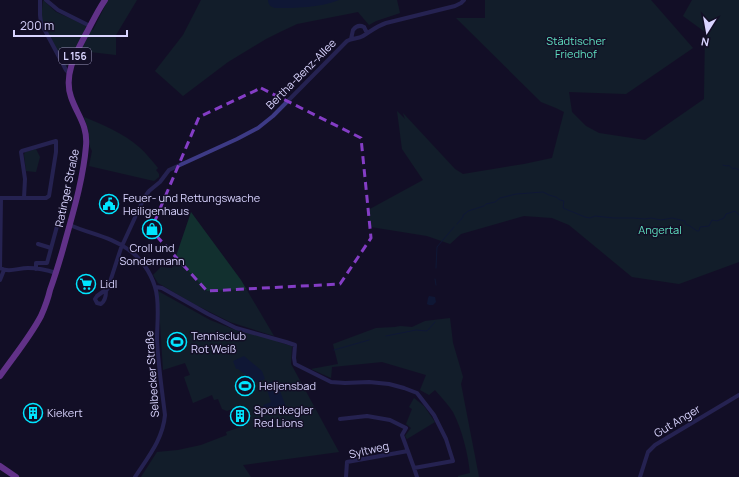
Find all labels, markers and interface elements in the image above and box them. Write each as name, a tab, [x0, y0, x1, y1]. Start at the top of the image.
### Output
scale bar	[14, 12, 127, 38]
north arrow	[687, 12, 727, 52]
text: 200 m	[20, 17, 54, 34]
park label: Städtischer Friedhof	[546, 33, 606, 61]
text: N	[700, 34, 710, 50]
street label: Bertha-Benz-Allee	[262, 35, 339, 112]
road number: L 156	[59, 48, 91, 64]
street label: Ratinger Straße	[51, 147, 82, 228]
place label: Feuer- und Rettungswache Heiligenhaus	[123, 190, 261, 218]
public building icon: Feuer- und Rettungswache Heiligenhaus	[98, 193, 120, 215]
shop icon: Croll und Sondermann	[141, 218, 163, 240]
park label: Angertal	[638, 222, 682, 237]
place label: Croll und Sondermann	[119, 240, 185, 268]
supermarket icon: Lidl	[75, 273, 97, 295]
place label: Lidl	[100, 276, 117, 291]
place label: Tennisclub Rot Weiß	[191, 328, 246, 356]
street label: Selbecker Straße	[141, 330, 162, 418]
sports icon: Tennisclub Rot Weiß	[166, 331, 188, 353]
sports icon: Heljensbad	[234, 375, 256, 397]
place label: Heljensbad	[259, 378, 316, 393]
street label: Gut Anger	[651, 401, 703, 440]
building icon: Kiekert	[22, 402, 44, 424]
place label: Sportkegler Red Lions	[254, 402, 313, 430]
place label: Kiekert	[47, 405, 83, 420]
building icon: Sportkegler Red Lions	[229, 405, 251, 427]
street label: Syltweg	[347, 438, 390, 461]

